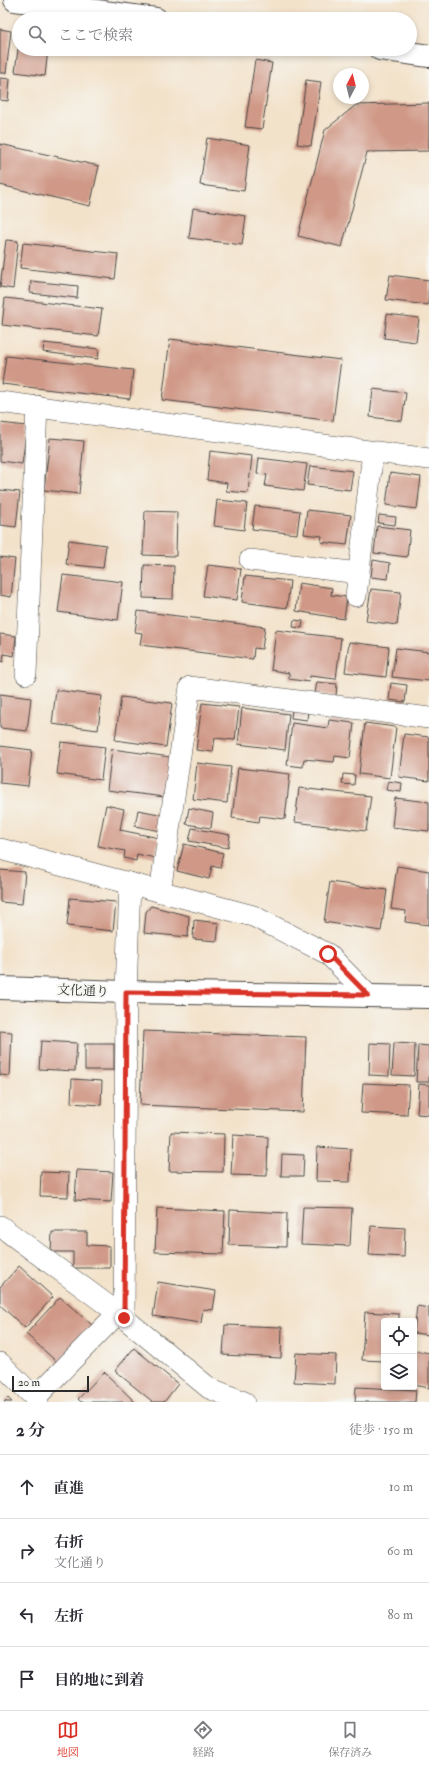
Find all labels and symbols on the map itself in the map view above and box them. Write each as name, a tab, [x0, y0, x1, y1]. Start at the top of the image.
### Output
north arrow	[333, 68, 369, 104]
route start	[319, 945, 337, 963]
street label: 文化通り	[57, 982, 109, 1000]
route end	[115, 1309, 133, 1327]
scale bar	[12, 1374, 89, 1393]

